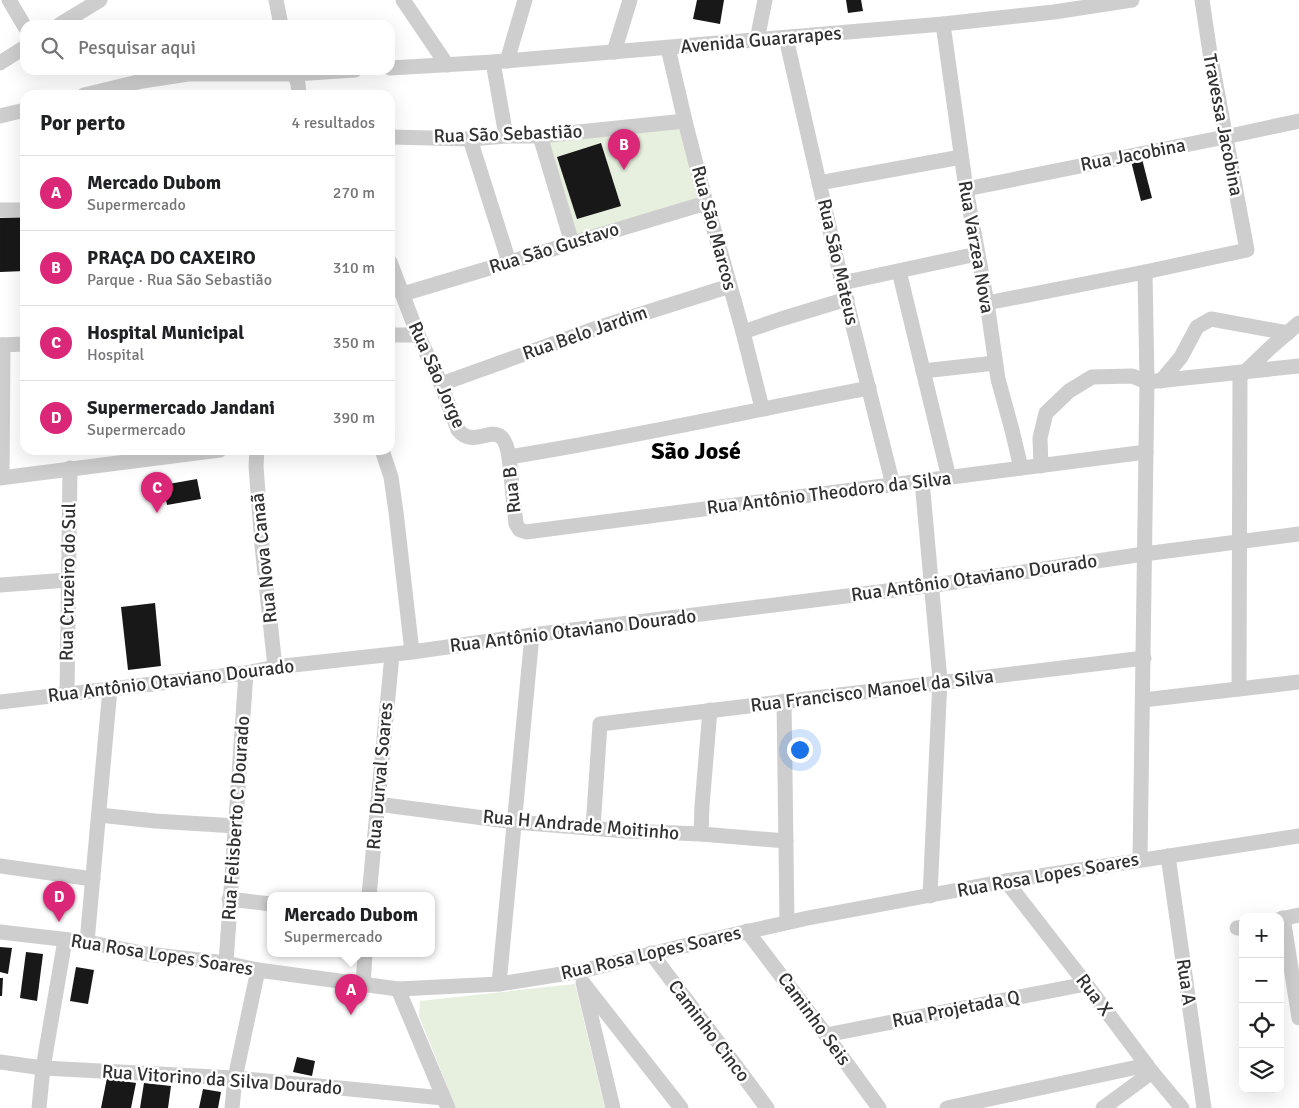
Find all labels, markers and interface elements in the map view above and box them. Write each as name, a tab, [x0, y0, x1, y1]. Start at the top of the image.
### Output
search box	[20, 20, 395, 75]
street label: Avenida Guararapes	[679, 21, 843, 59]
icon: search	[38, 34, 66, 62]
text: Pesquisar aqui	[78, 36, 196, 60]
street label: Travessa Jacobina	[1197, 52, 1249, 198]
text: Por perto	[40, 110, 125, 136]
text: 4 resultados	[292, 113, 375, 133]
street label: Rua São Sebastião	[433, 119, 583, 149]
pin: B	[608, 129, 640, 170]
street label: Rua Jacobina	[1078, 133, 1188, 177]
street label: Rua São Marcos	[686, 163, 742, 293]
text: Mercado Dubom	[87, 171, 221, 195]
street label: Rua Varzea Nova	[953, 179, 999, 315]
text: A	[51, 183, 61, 203]
text: 270 m	[333, 183, 375, 203]
text: Supermercado	[87, 195, 186, 215]
street label: Rua São Mateus	[812, 197, 864, 327]
street label: Rua São Gustavo	[486, 217, 622, 279]
text: PRAÇA DO CAXEIRO	[87, 246, 256, 270]
text: B	[51, 258, 61, 278]
text: 310 m	[333, 258, 375, 278]
text: Parque · Rua São Sebastião	[87, 270, 272, 290]
street label: Rua Belo Jardim	[519, 300, 651, 366]
street label: Rua São Jorge	[403, 318, 471, 432]
text: Hospital Municipal	[87, 321, 244, 345]
text: C	[51, 333, 61, 353]
text: 350 m	[333, 333, 375, 353]
text: Hospital	[87, 345, 144, 365]
text: Supermercado Jandani	[87, 396, 275, 420]
text: D	[51, 408, 61, 428]
text: 390 m	[333, 408, 375, 428]
text: Supermercado	[87, 420, 186, 440]
district label: São José	[651, 436, 741, 466]
street label: Rua B	[498, 466, 526, 514]
street label: Rua Antônio Theodoro da Silva	[705, 466, 953, 520]
pin: C	[141, 472, 173, 513]
street label: Rua Nova Canaã	[245, 492, 283, 624]
street label: Rua Cruzeiro do Sul	[55, 503, 81, 661]
street label: Rua Antônio Otaviano Dourado	[849, 549, 1099, 607]
street label: Rua Antônio Otaviano Dourado	[448, 604, 698, 658]
street label: Rua Antônio Otaviano Dourado	[46, 654, 296, 708]
street label: Rua Francisco Manoel da Silva	[749, 664, 995, 718]
street label: Rua Durval Soares	[362, 701, 398, 851]
street label: Rua Felisberto C Dourado	[217, 715, 255, 921]
your location	[787, 737, 813, 763]
street label: Rua H Andrade Moitinho	[482, 804, 680, 846]
street label: Rua Rosa Lopes Soares	[955, 847, 1141, 903]
pin: D	[43, 881, 75, 922]
popup	[267, 892, 435, 957]
text: Mercado Dubom	[284, 903, 418, 927]
map controls	[1239, 913, 1284, 1093]
button: +	[1239, 913, 1284, 958]
street label: Rua Rosa Lopes Soares	[559, 921, 743, 985]
text: Supermercado	[284, 927, 383, 947]
street label: Rua Rosa Lopes Soares	[69, 929, 255, 981]
street label: Rua A	[1171, 957, 1201, 1007]
button: −	[1239, 958, 1284, 1003]
street label: Caminho Seis	[772, 968, 856, 1070]
street label: Rua X	[1070, 969, 1118, 1021]
pin: A	[335, 974, 367, 1015]
street label: Caminho Cinco	[663, 975, 755, 1087]
street label: Rua Projetada Q	[890, 985, 1022, 1033]
button: locate	[1239, 1003, 1284, 1048]
button: layers	[1239, 1048, 1284, 1093]
street label: Rua Vitorino da Silva Dourado	[101, 1060, 343, 1100]

